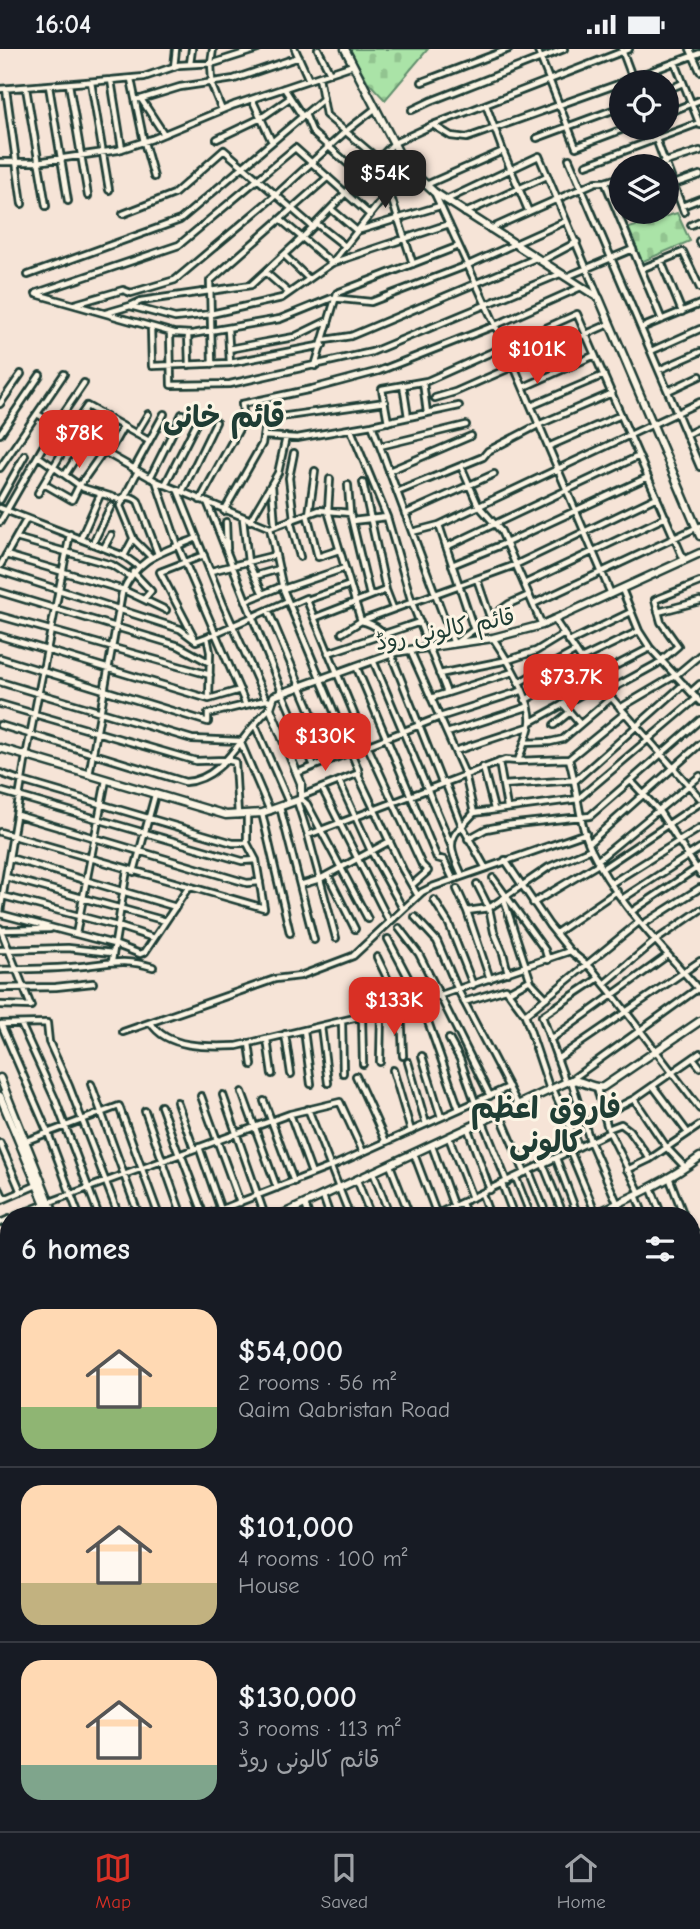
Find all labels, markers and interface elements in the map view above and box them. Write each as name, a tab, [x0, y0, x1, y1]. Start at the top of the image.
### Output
text: 16:04	[35, 10, 91, 40]
map controls	[609, 70, 679, 224]
button: locate	[609, 70, 679, 140]
pin: $54K	[344, 151, 426, 210]
button: layers	[609, 154, 679, 224]
text: $54K	[360, 159, 410, 186]
pin: $101K	[488, 327, 586, 386]
text: $101K	[508, 335, 566, 362]
district label: قائم خانى	[163, 400, 285, 439]
pin: $78K	[38, 411, 120, 470]
text: $78K	[55, 419, 103, 446]
street label: قائم کالونی روڈ	[373, 603, 518, 660]
pin: $73.7K	[514, 655, 628, 714]
text: $73.7K	[540, 663, 603, 690]
pin: $130K	[276, 713, 374, 773]
text: $130K	[295, 722, 355, 749]
pin: $133K	[345, 977, 443, 1037]
text: $133K	[365, 986, 423, 1013]
district label: فاروق اعظم کالونی	[471, 1091, 621, 1161]
icon: filters	[641, 1230, 679, 1268]
text: 6 homes	[21, 1232, 130, 1267]
text: $54,000	[238, 1334, 343, 1369]
icon: home	[77, 1337, 161, 1421]
text: 2 rooms · 56 m²	[238, 1369, 396, 1396]
text: Qaim Qabristan Road	[238, 1396, 450, 1423]
text: $101,000	[238, 1510, 354, 1545]
icon: home	[77, 1513, 161, 1597]
text: 4 rooms · 100 m²	[238, 1545, 407, 1572]
text: House	[238, 1572, 300, 1599]
text: $130,000	[238, 1680, 357, 1715]
icon: home	[77, 1688, 161, 1772]
text: 3 rooms · 113 m²	[238, 1715, 401, 1742]
text: قائم کالونی روڈ	[238, 1746, 380, 1773]
tab: Map	[94, 1849, 132, 1913]
tab: Saved	[321, 1849, 368, 1913]
tab: Home	[557, 1849, 606, 1913]

